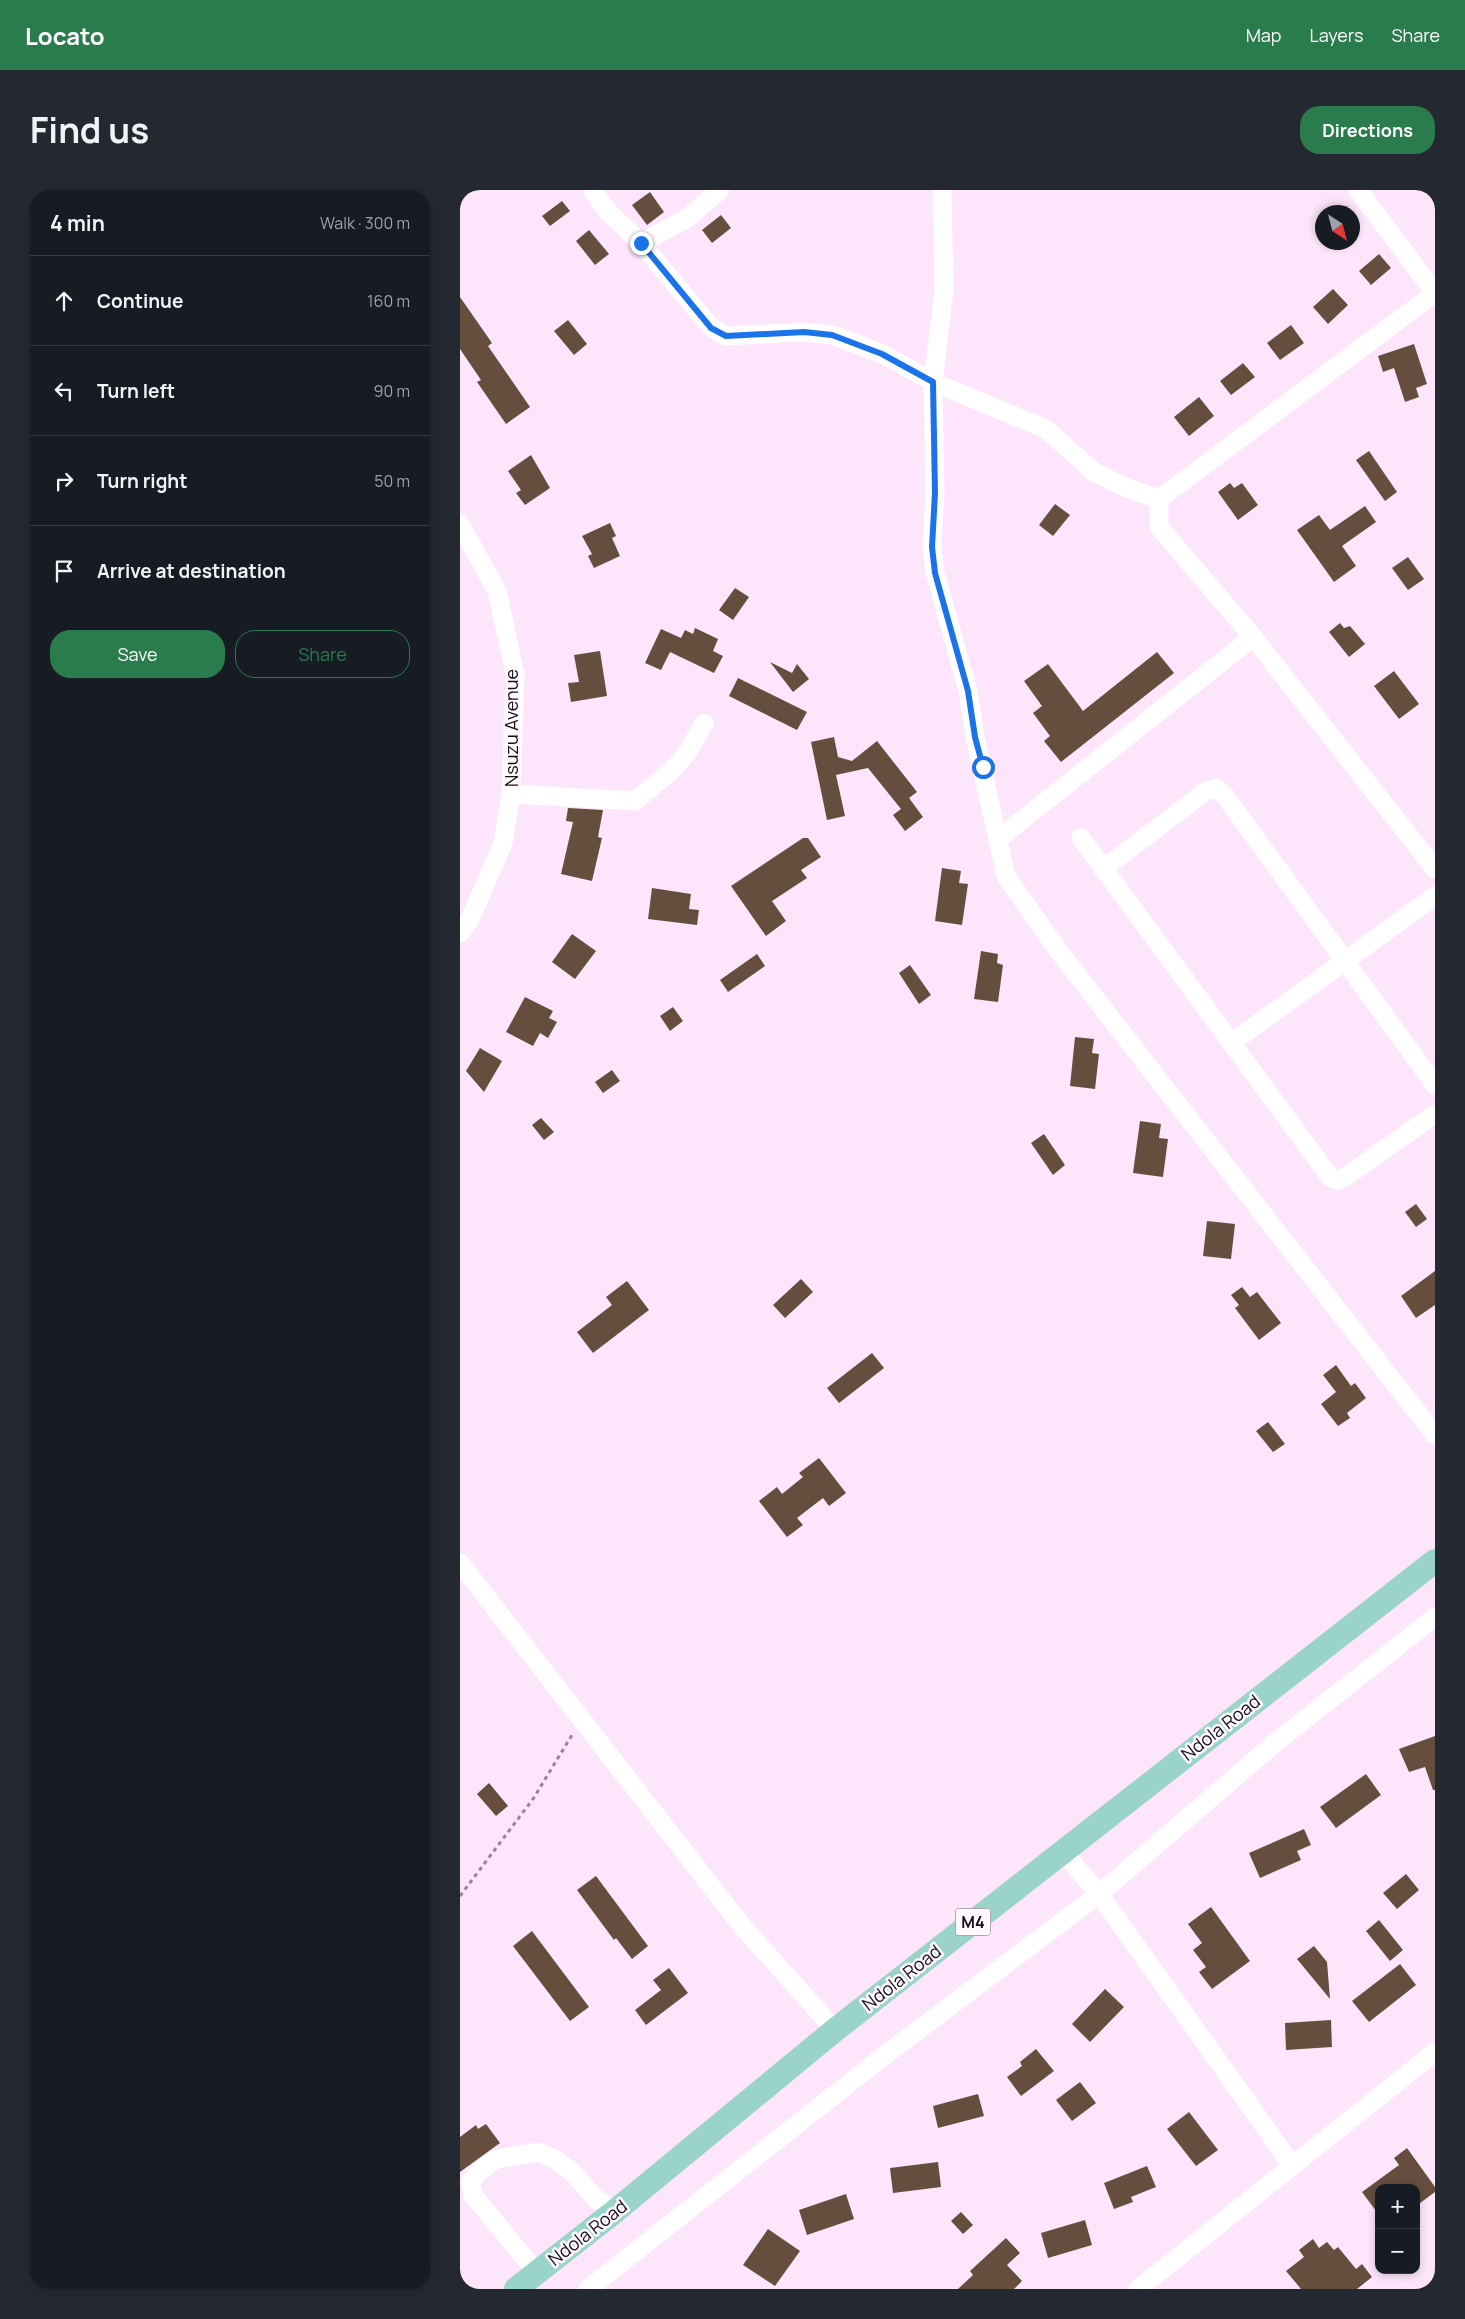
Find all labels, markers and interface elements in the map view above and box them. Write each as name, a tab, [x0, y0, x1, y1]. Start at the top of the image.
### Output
text: Locato	[25, 19, 105, 52]
text: Map	[1246, 23, 1281, 47]
text: Layers	[1309, 23, 1363, 47]
text: Share	[1391, 23, 1440, 47]
text: Find us	[30, 106, 149, 154]
button: Directions	[1300, 106, 1435, 154]
north arrow	[1315, 205, 1360, 250]
text: 4 min	[50, 209, 105, 237]
text: Walk · 300 m	[320, 212, 410, 234]
route end	[630, 232, 653, 255]
icon: ahead	[50, 287, 78, 315]
text: Continue	[97, 288, 183, 314]
text: 160 m	[367, 290, 410, 312]
icon: left	[50, 377, 78, 405]
text: Turn left	[97, 378, 175, 404]
text: 90 m	[374, 380, 410, 402]
icon: right	[50, 467, 78, 495]
text: Turn right	[97, 468, 187, 494]
text: 50 m	[374, 470, 410, 492]
icon: arrive	[50, 557, 78, 585]
text: Arrive at destination	[97, 558, 286, 584]
button: Save	[50, 630, 225, 678]
button: Share	[235, 630, 410, 678]
street label: Nsuzu Avenue	[499, 669, 523, 787]
route start	[972, 756, 995, 779]
street label: Ndola Road	[1176, 1689, 1265, 1766]
road number: M4	[956, 1908, 990, 1935]
street label: Ndola Road	[857, 1939, 946, 2016]
map controls	[1375, 2184, 1420, 2274]
button: +	[1375, 2184, 1420, 2229]
street label: Ndola Road	[543, 2194, 632, 2271]
button: −	[1375, 2229, 1420, 2274]

